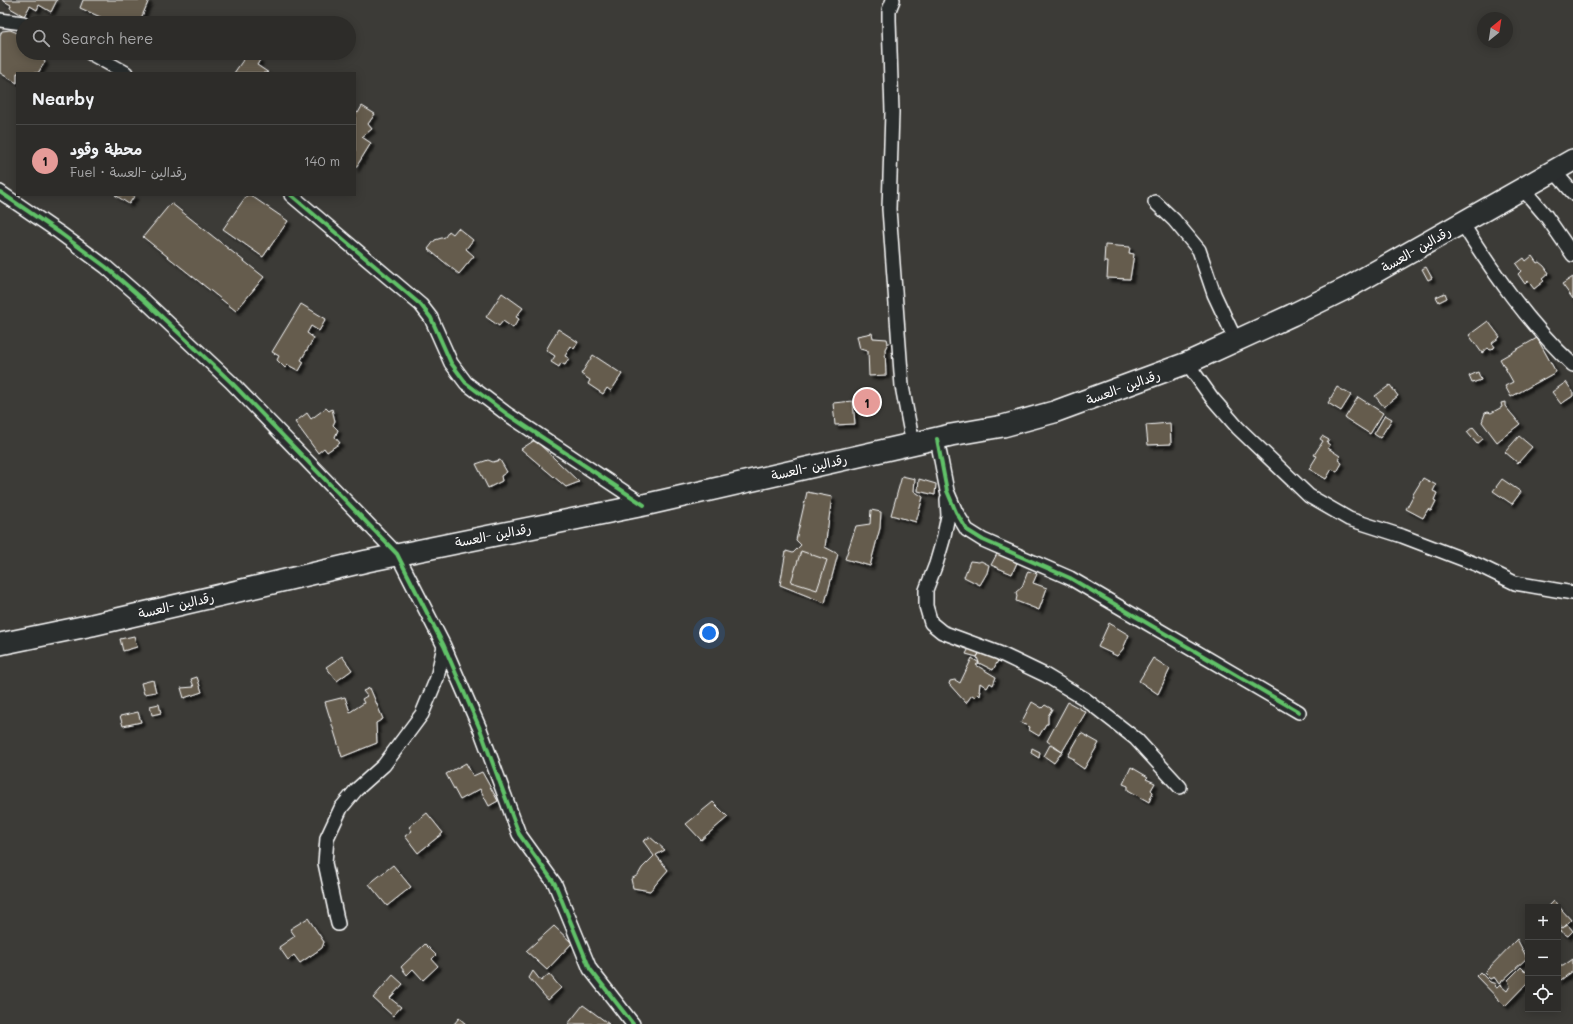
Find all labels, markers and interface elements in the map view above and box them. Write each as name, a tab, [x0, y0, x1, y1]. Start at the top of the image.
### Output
north arrow	[1477, 12, 1513, 48]
search box	[16, 16, 356, 60]
icon: search	[30, 27, 52, 49]
text: Search here	[62, 28, 153, 48]
text: Nearby	[32, 87, 94, 109]
text: محطة وقود	[70, 139, 142, 159]
text: 1	[42, 152, 48, 169]
text: 140 m	[304, 152, 340, 169]
text: Fuel · رقدالين -العسة	[70, 163, 187, 180]
street label: رقدالين -العسة	[1378, 222, 1454, 276]
street label: رقدالين -العسة	[1084, 365, 1162, 409]
pin: 1	[854, 387, 880, 417]
street label: رقدالين -العسة	[769, 450, 849, 484]
street label: رقدالين -العسة	[453, 519, 533, 551]
street label: رقدالين -العسة	[136, 588, 216, 622]
your location	[699, 623, 719, 643]
map controls	[1525, 904, 1561, 1012]
button: +	[1525, 904, 1561, 940]
button: −	[1525, 940, 1561, 976]
button: locate	[1525, 976, 1561, 1012]

